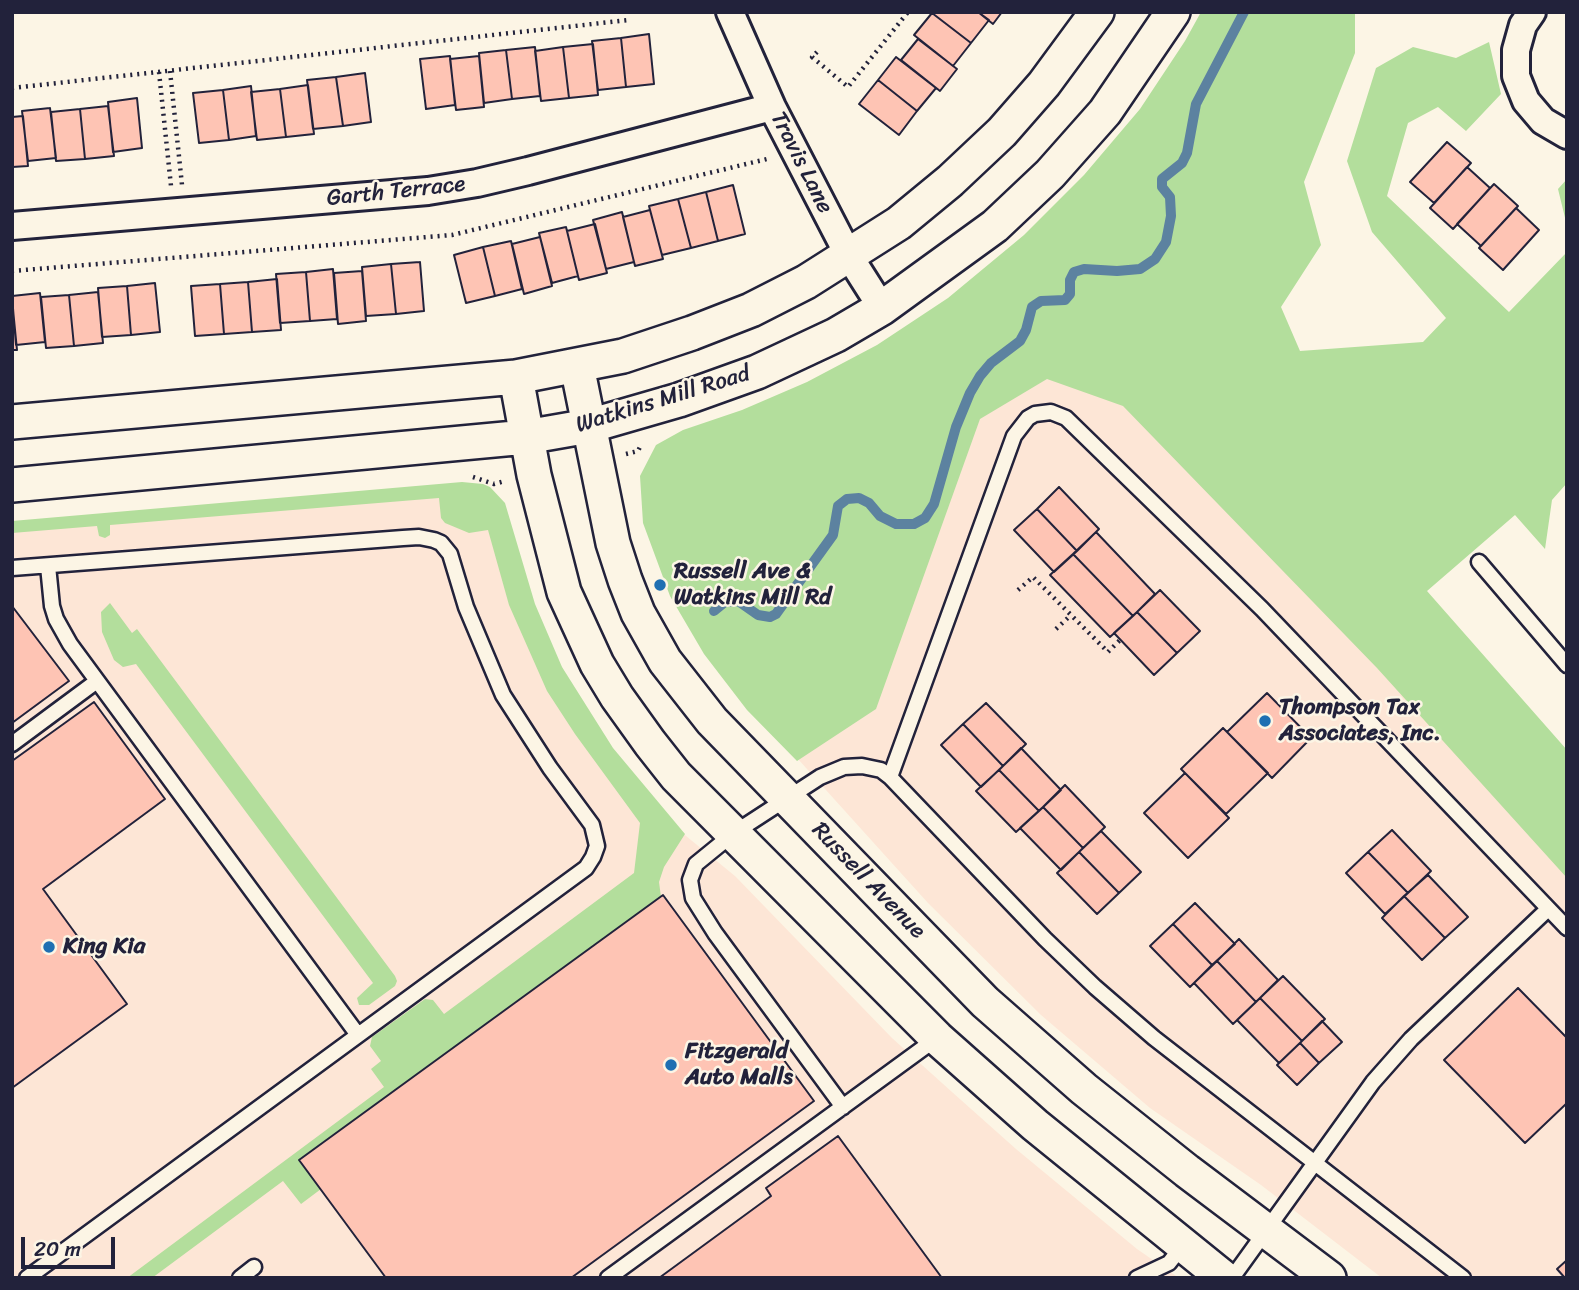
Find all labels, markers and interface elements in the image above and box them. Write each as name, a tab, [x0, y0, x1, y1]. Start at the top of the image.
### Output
street label: Travis Lane	[764, 107, 838, 219]
street label: Garth Terrace	[325, 171, 467, 213]
street label: Watkins Mill Road	[573, 360, 753, 440]
place label: Russell Ave & Watkins Mill Rd	[674, 558, 831, 612]
marker: Russell Ave & Watkins Mill Rd	[652, 577, 668, 593]
place label: Thompson Tax Associates, Inc.	[1279, 694, 1441, 748]
marker: Thompson Tax Associates, Inc.	[1257, 713, 1273, 729]
street label: Russell Avenue	[805, 817, 931, 945]
place label: King Kia	[63, 933, 145, 961]
marker: King Kia	[41, 939, 57, 955]
place label: Fitzgerald Auto Malls	[685, 1038, 793, 1092]
marker: Fitzgerald Auto Malls	[663, 1057, 679, 1073]
scale bar	[24, 1224, 119, 1268]
text: 20 m	[34, 1230, 81, 1268]

